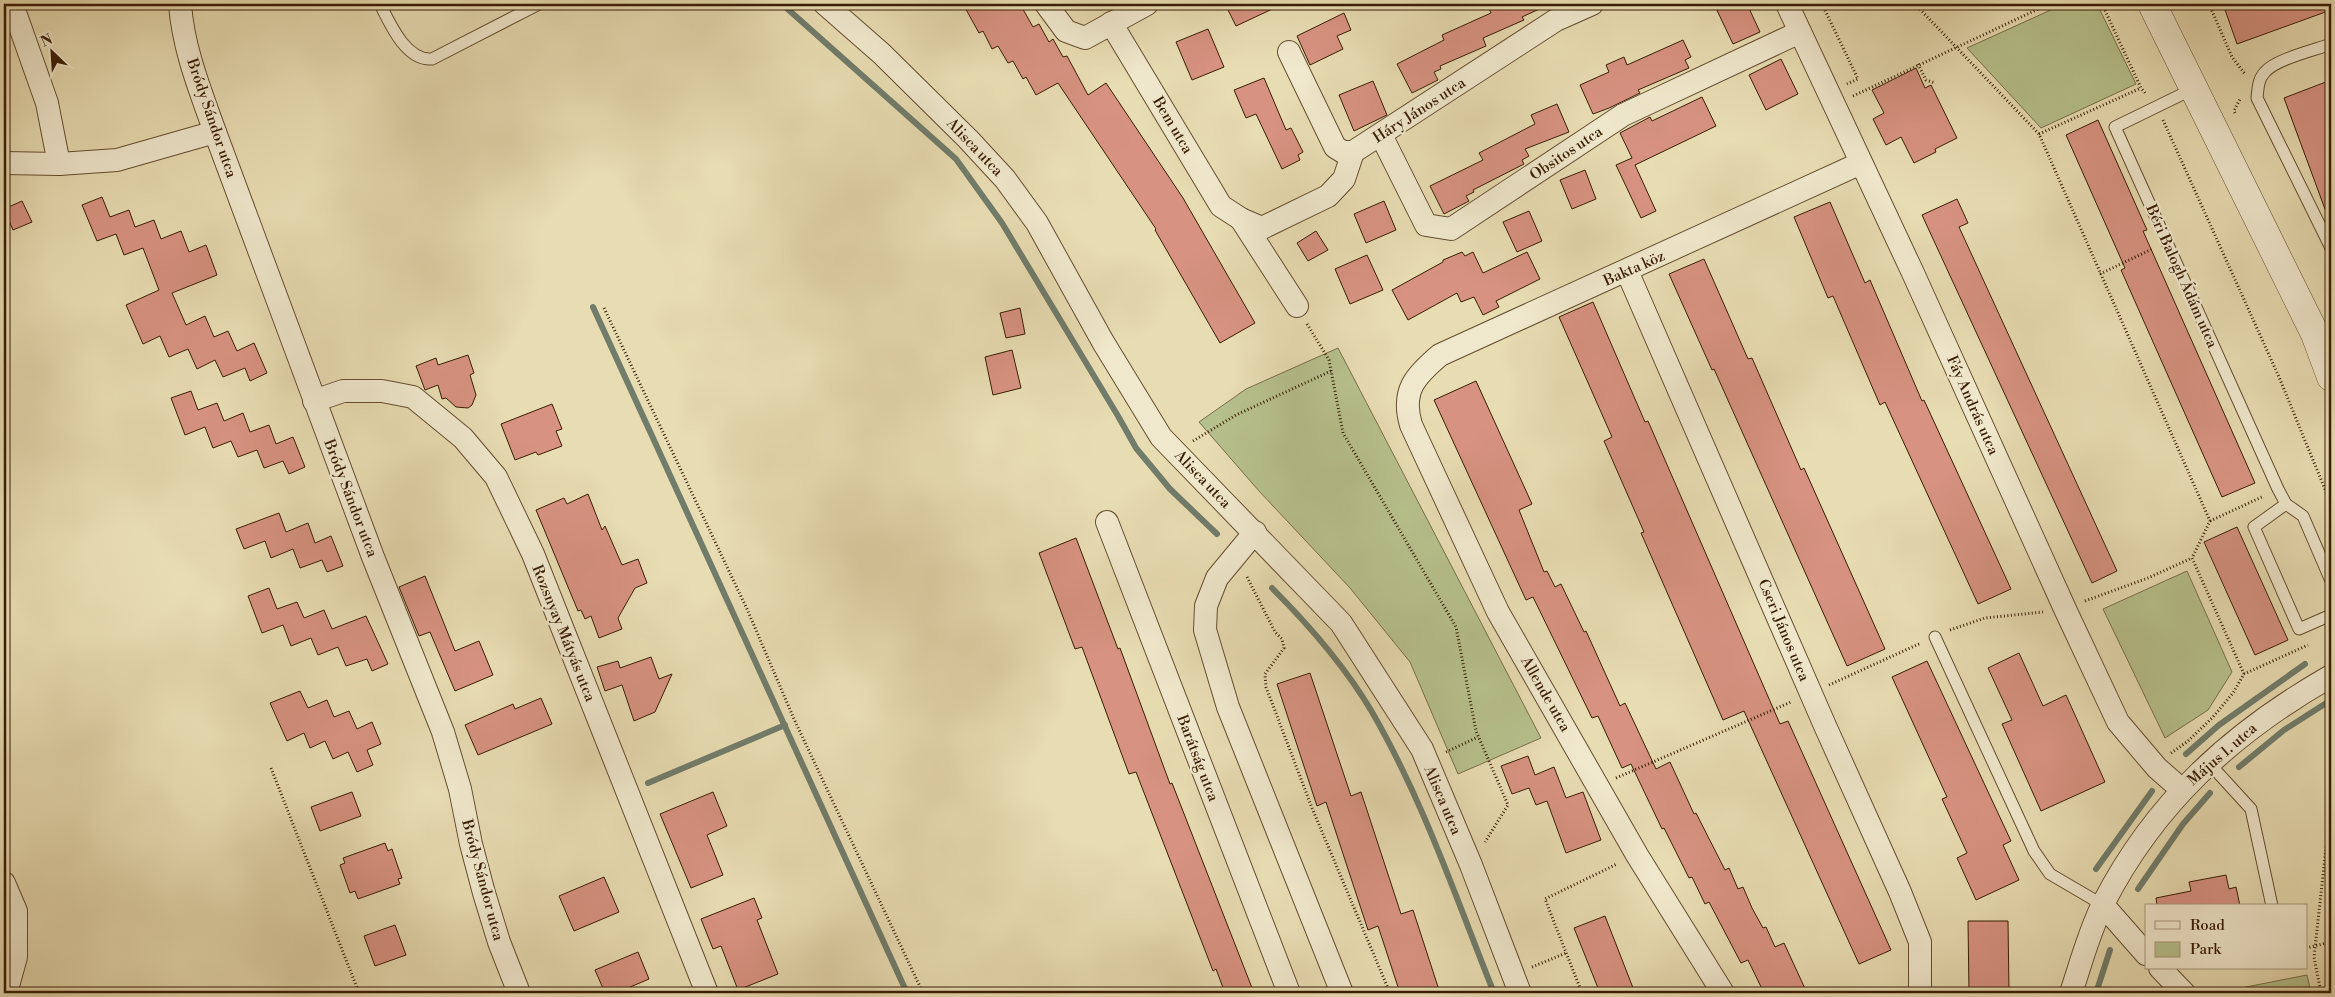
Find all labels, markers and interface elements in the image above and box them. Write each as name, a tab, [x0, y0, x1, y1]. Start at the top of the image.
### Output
north arrow	[28, 28, 78, 78]
text: N	[38, 31, 56, 52]
street label: Bródy Sándor utca	[182, 55, 241, 181]
street label: Háry János utca	[1369, 73, 1470, 147]
street label: Bem utca	[1148, 92, 1197, 158]
street label: Alisca utca	[942, 114, 1007, 181]
street label: Obsitos utca	[1526, 122, 1607, 185]
street label: Béri Balogh Ádám utca	[2141, 200, 2223, 351]
street label: Bakta köz	[1600, 246, 1668, 291]
street label: Fáy András utca	[1942, 352, 2003, 458]
street label: Bródy Sándor utca	[319, 436, 382, 560]
street label: Alisca utca	[1170, 446, 1235, 513]
street label: Rozsnyay Mátyás utca	[527, 562, 600, 705]
street label: Cseri János utca	[1753, 576, 1814, 684]
street label: Allende utca	[1516, 652, 1575, 736]
street label: Barátság utca	[1172, 711, 1223, 805]
street label: Május 1. utca	[2184, 719, 2261, 790]
street label: Alisca utca	[1419, 762, 1466, 838]
street label: Bródy Sándor utca	[457, 816, 508, 943]
legend	[2145, 904, 2308, 970]
text: Road	[2190, 916, 2225, 935]
text: Park	[2190, 940, 2222, 959]

